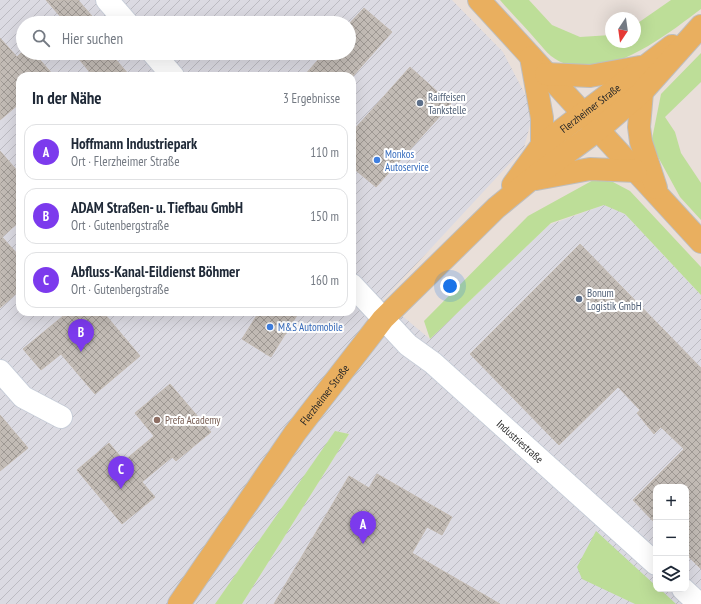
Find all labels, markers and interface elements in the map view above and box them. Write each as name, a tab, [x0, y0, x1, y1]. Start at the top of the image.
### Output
north arrow	[605, 12, 641, 48]
search box	[16, 16, 356, 60]
icon: search	[30, 27, 52, 49]
text: Hier suchen	[62, 29, 123, 48]
street label: Flerzheimer Straße	[557, 80, 624, 136]
text: In der Nähe	[32, 87, 102, 109]
text: 3 Ergebnisse	[283, 90, 340, 107]
place label: Raiffeisen Tankstelle	[428, 90, 467, 117]
marker: Raiffeisen Tankstelle	[415, 98, 425, 108]
text: Hoffmann Industriepark	[71, 134, 197, 153]
text: A	[43, 144, 49, 161]
text: 110 m	[310, 144, 339, 161]
place label: Monkos Autoservice	[385, 147, 429, 174]
text: Ort · Flerzheimer Straße	[71, 153, 180, 170]
marker: Monkos Autoservice	[372, 155, 382, 165]
text: ADAM Straßen- u. Tiefbau GmbH	[71, 198, 243, 217]
text: B	[43, 208, 49, 225]
text: 150 m	[310, 208, 339, 225]
text: Ort · Gutenbergstraße	[71, 217, 169, 234]
text: Abfluss-Kanal-Eildienst Böhmer	[71, 262, 240, 281]
text: C	[43, 272, 49, 289]
text: 160 m	[310, 272, 339, 289]
your location	[440, 276, 460, 296]
text: Ort · Gutenbergstraße	[71, 281, 169, 298]
place label: Bonum Logistik GmbH	[587, 286, 642, 313]
marker: Bonum Logistik GmbH	[574, 294, 584, 304]
pin: B	[68, 319, 94, 352]
place label: M&S Automobile	[278, 320, 343, 334]
marker: M&S Automobile	[265, 322, 275, 332]
street label: Flerzheimer Straße	[297, 361, 353, 428]
place label: Prefa Academy	[165, 413, 221, 427]
marker: Prefa Academy	[152, 415, 162, 425]
street label: Industriestraße	[494, 417, 546, 466]
pin: C	[108, 456, 134, 489]
map controls	[653, 484, 689, 592]
button: +	[653, 484, 689, 520]
pin: A	[350, 511, 376, 544]
button: −	[653, 520, 689, 556]
button: layers	[653, 556, 689, 592]

